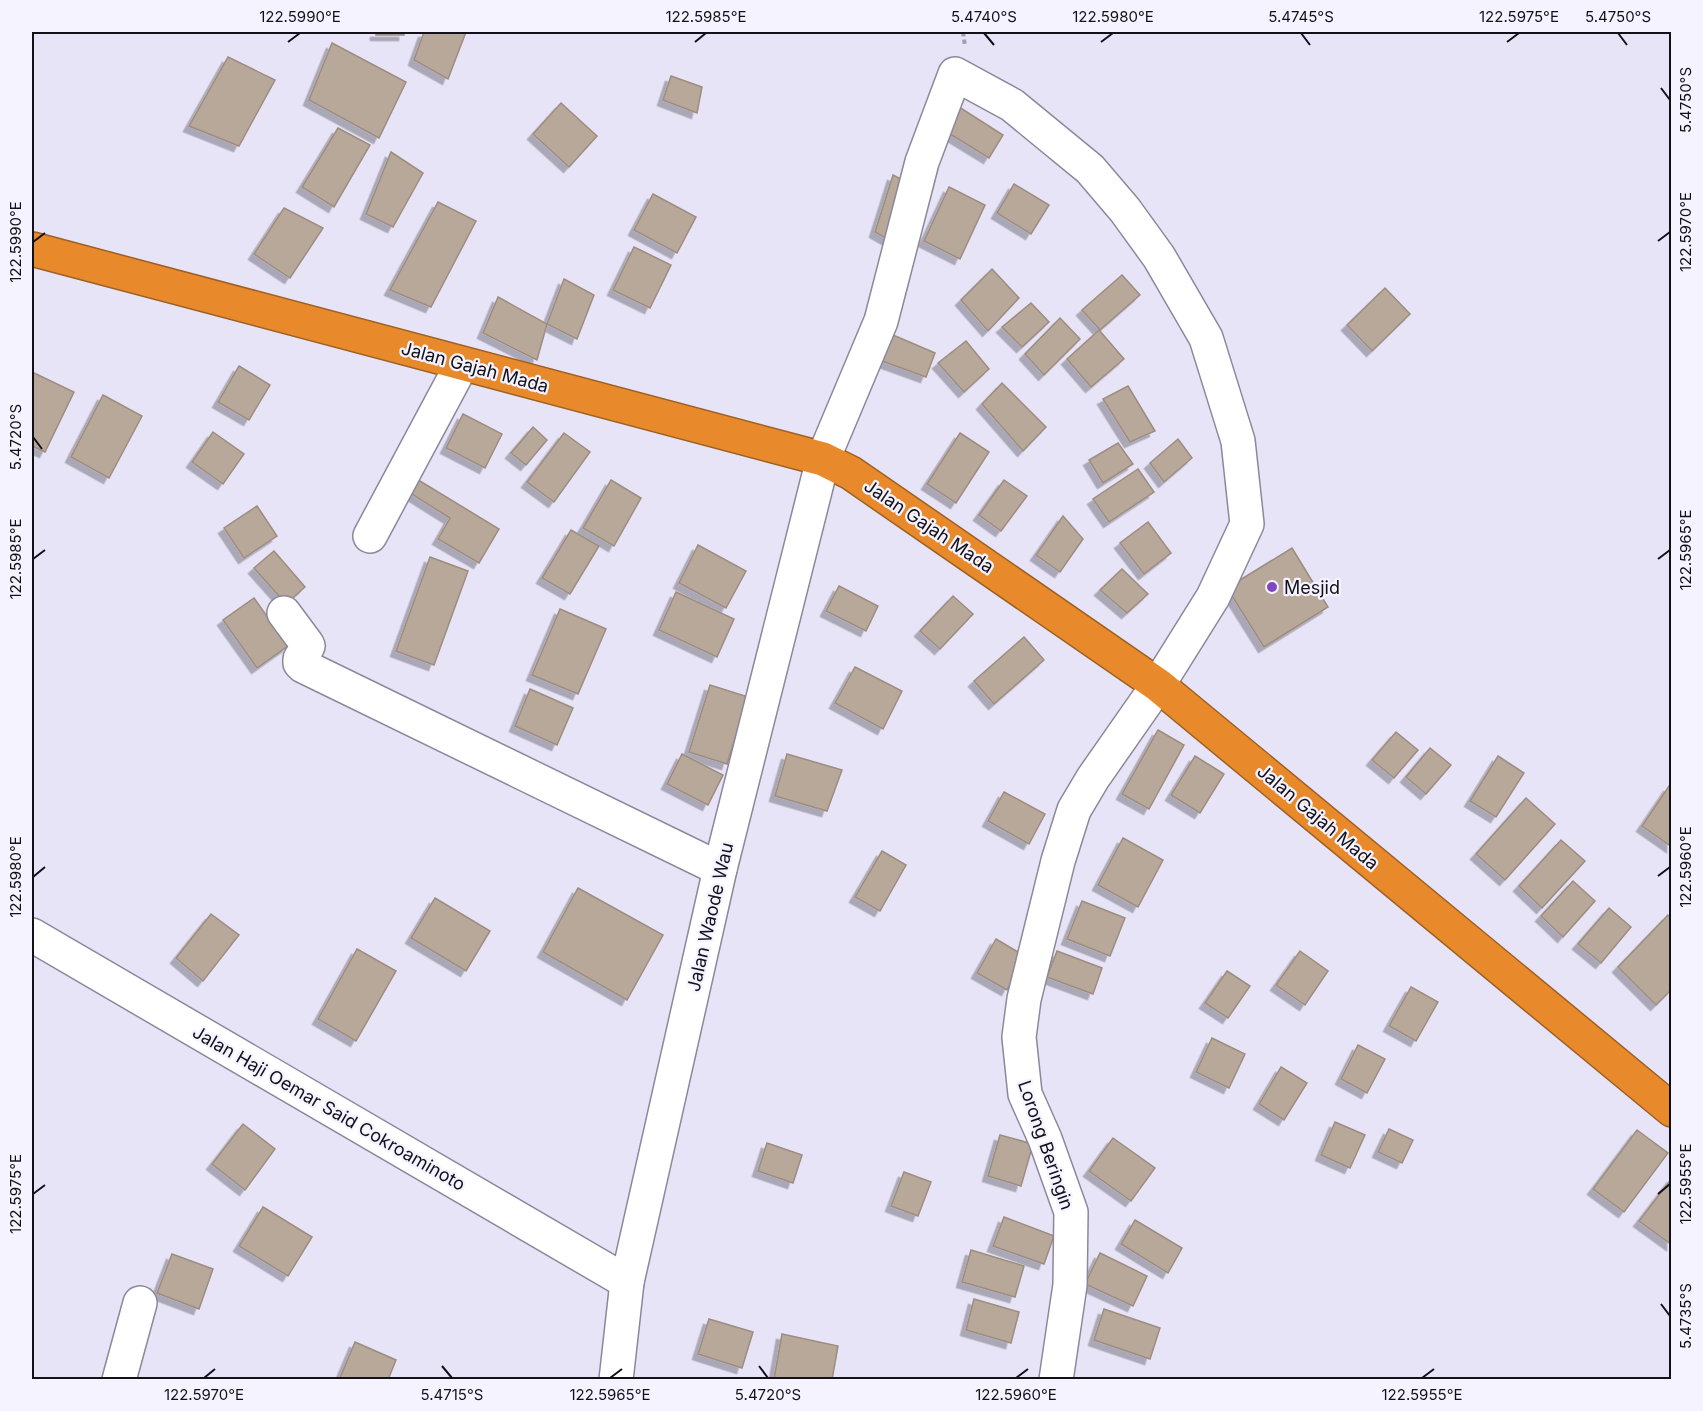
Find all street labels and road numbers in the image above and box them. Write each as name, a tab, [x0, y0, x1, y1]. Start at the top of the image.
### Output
street label: Jalan Gajah Mada	[399, 337, 551, 397]
street label: Jalan Gajah Mada	[860, 475, 998, 577]
street label: Jalan Gajah Mada	[1253, 760, 1383, 874]
street label: Jalan Waode Wau	[683, 840, 737, 994]
street label: Jalan Haji Oemar Said Cokroaminoto	[189, 1021, 469, 1195]
street label: Lorong Beringin	[1014, 1078, 1078, 1212]

